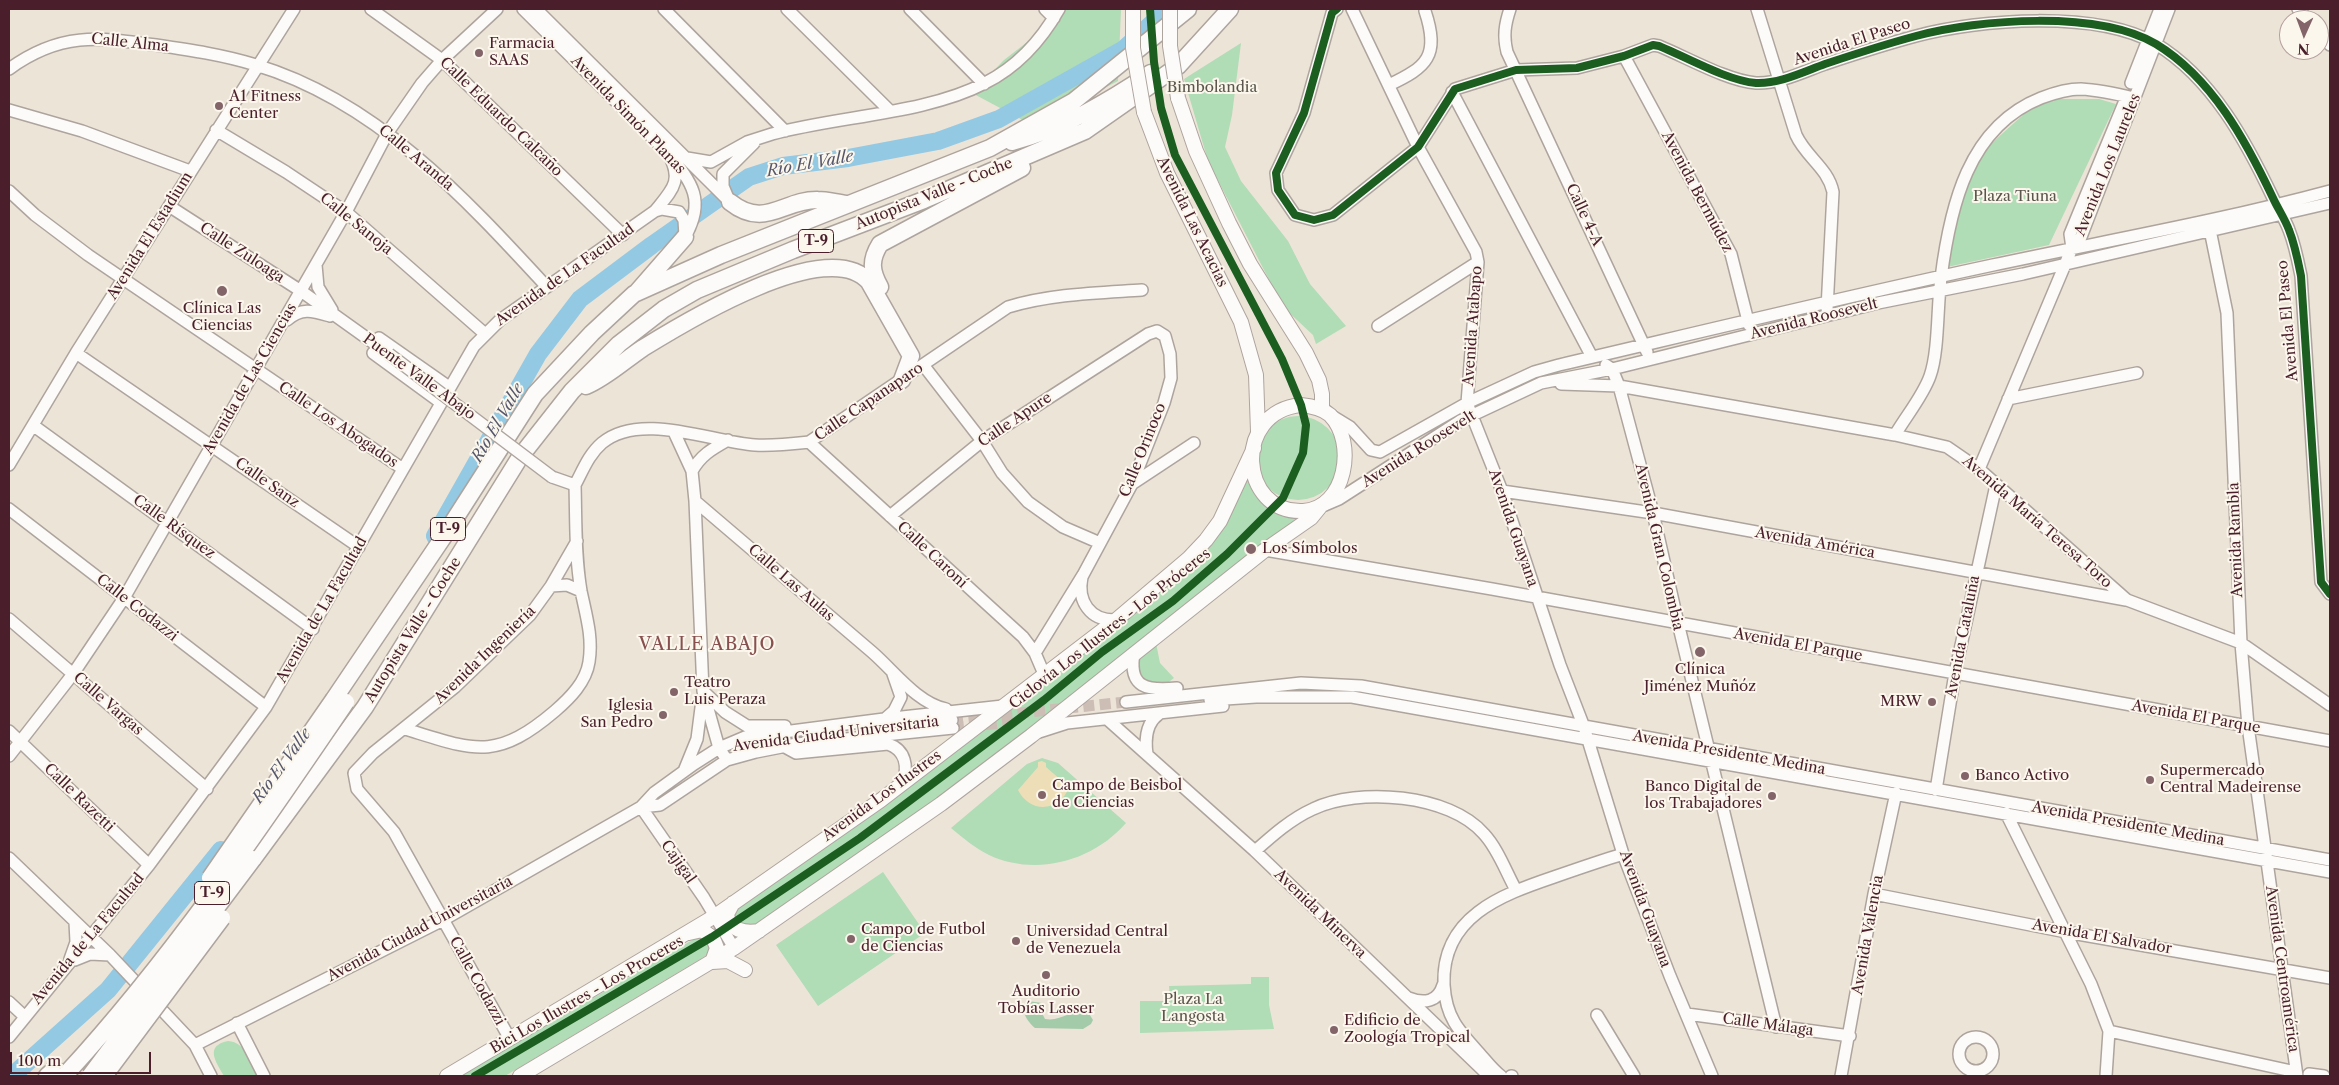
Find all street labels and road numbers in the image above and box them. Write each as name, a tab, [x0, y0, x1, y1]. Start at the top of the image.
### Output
street label: Avenida El Paseo	[1791, 15, 1913, 69]
street label: Calle Alma	[90, 30, 170, 56]
street label: Avenida Simón Planas	[567, 52, 689, 178]
street label: Calle Eduardo Calcaño	[436, 54, 566, 180]
street label: Avenida Los Laureles	[2071, 91, 2145, 239]
street label: Calle Aranda	[375, 121, 457, 195]
street label: Avenida Bermúdez	[1657, 128, 1737, 256]
street label: Autopista Valle - Coche	[853, 154, 1015, 234]
street label: Avenida Las Acacias	[1153, 154, 1231, 290]
street label: Avenida El Estadium	[103, 169, 197, 303]
street label: Calle 4-A	[1562, 181, 1606, 249]
street label: Calle Sanoja	[316, 189, 396, 259]
street label: Calle Zuloaga	[196, 219, 288, 287]
street label: Avenida de La Facultad	[492, 220, 638, 330]
road number: T-9	[798, 230, 834, 252]
street label: Avenida El Paseo	[2274, 260, 2302, 382]
street label: Avenida Atabapo	[1460, 265, 1486, 387]
street label: Avenida Roosevelt	[1748, 294, 1880, 344]
street label: Avenida de Las Ciencias	[199, 300, 301, 458]
street label: Puente Valle Abajo	[359, 330, 479, 424]
street label: Calle Capanaparo	[811, 359, 927, 445]
street label: Calle Los Abogados	[275, 378, 401, 472]
street label: Calle Apure	[975, 389, 1055, 451]
street label: Calle Orinoco	[1116, 400, 1170, 500]
street label: Avenida Roosevelt	[1359, 407, 1479, 491]
street label: Avenida María Teresa Toro	[1958, 452, 2116, 592]
street label: Calle Sanz	[231, 454, 303, 512]
street label: Avenida Gran Colombia	[1631, 462, 1687, 632]
street label: Avenida Guayana	[1484, 467, 1542, 589]
street label: Avenida Rambla	[2225, 482, 2247, 598]
street label: Calle Rísquez	[129, 491, 219, 563]
road number: T-9	[430, 518, 466, 540]
street label: Calle Caroní	[893, 518, 971, 592]
street label: Avenida América	[1754, 524, 1876, 562]
street label: Avenida de La Facultad	[273, 534, 371, 686]
street label: Calle Las Aulas	[744, 541, 838, 625]
street label: Ciclovía Los Ilustres - Los Próceres	[1006, 545, 1214, 713]
street label: Autopista Valle - Coche	[361, 554, 465, 706]
street label: Calle Codazzi	[93, 571, 181, 645]
street label: Avenida Cataluña	[1942, 574, 1984, 700]
street label: Avenida Ingeniería	[431, 602, 539, 708]
street label: Avenida El Parque	[1732, 625, 1864, 665]
street label: Calle Vargas	[69, 669, 147, 739]
street label: Avenida El Parque	[2130, 697, 2262, 737]
street label: Avenida Ciudad Universitaria	[732, 712, 940, 756]
street label: Avenida Presidente Medina	[1631, 727, 1827, 779]
street label: Avenida Los Ilustres	[819, 747, 945, 845]
street label: Calle Razetti	[40, 760, 118, 836]
street label: Avenida Presidente Medina	[2030, 798, 2226, 850]
street label: Cajigal	[657, 837, 699, 887]
street label: Avenida Guayana	[1615, 848, 1675, 970]
street label: Avenida Minerva	[1270, 866, 1370, 962]
street label: Avenida de La Facultad	[28, 870, 148, 1008]
street label: Avenida Ciudad Universitaria	[324, 872, 516, 986]
street label: Avenida Valencia	[1849, 874, 1887, 996]
road number: T-9	[194, 881, 230, 904]
street label: Avenida Centroamérica	[2261, 884, 2303, 1054]
street label: Avenida El Salvador	[2031, 916, 2173, 958]
street label: Bici Los Ilustres - Los Proceres	[487, 932, 687, 1058]
street label: Calle Codazzi	[445, 934, 509, 1028]
street label: Calle Málaga	[1721, 1010, 1815, 1040]

